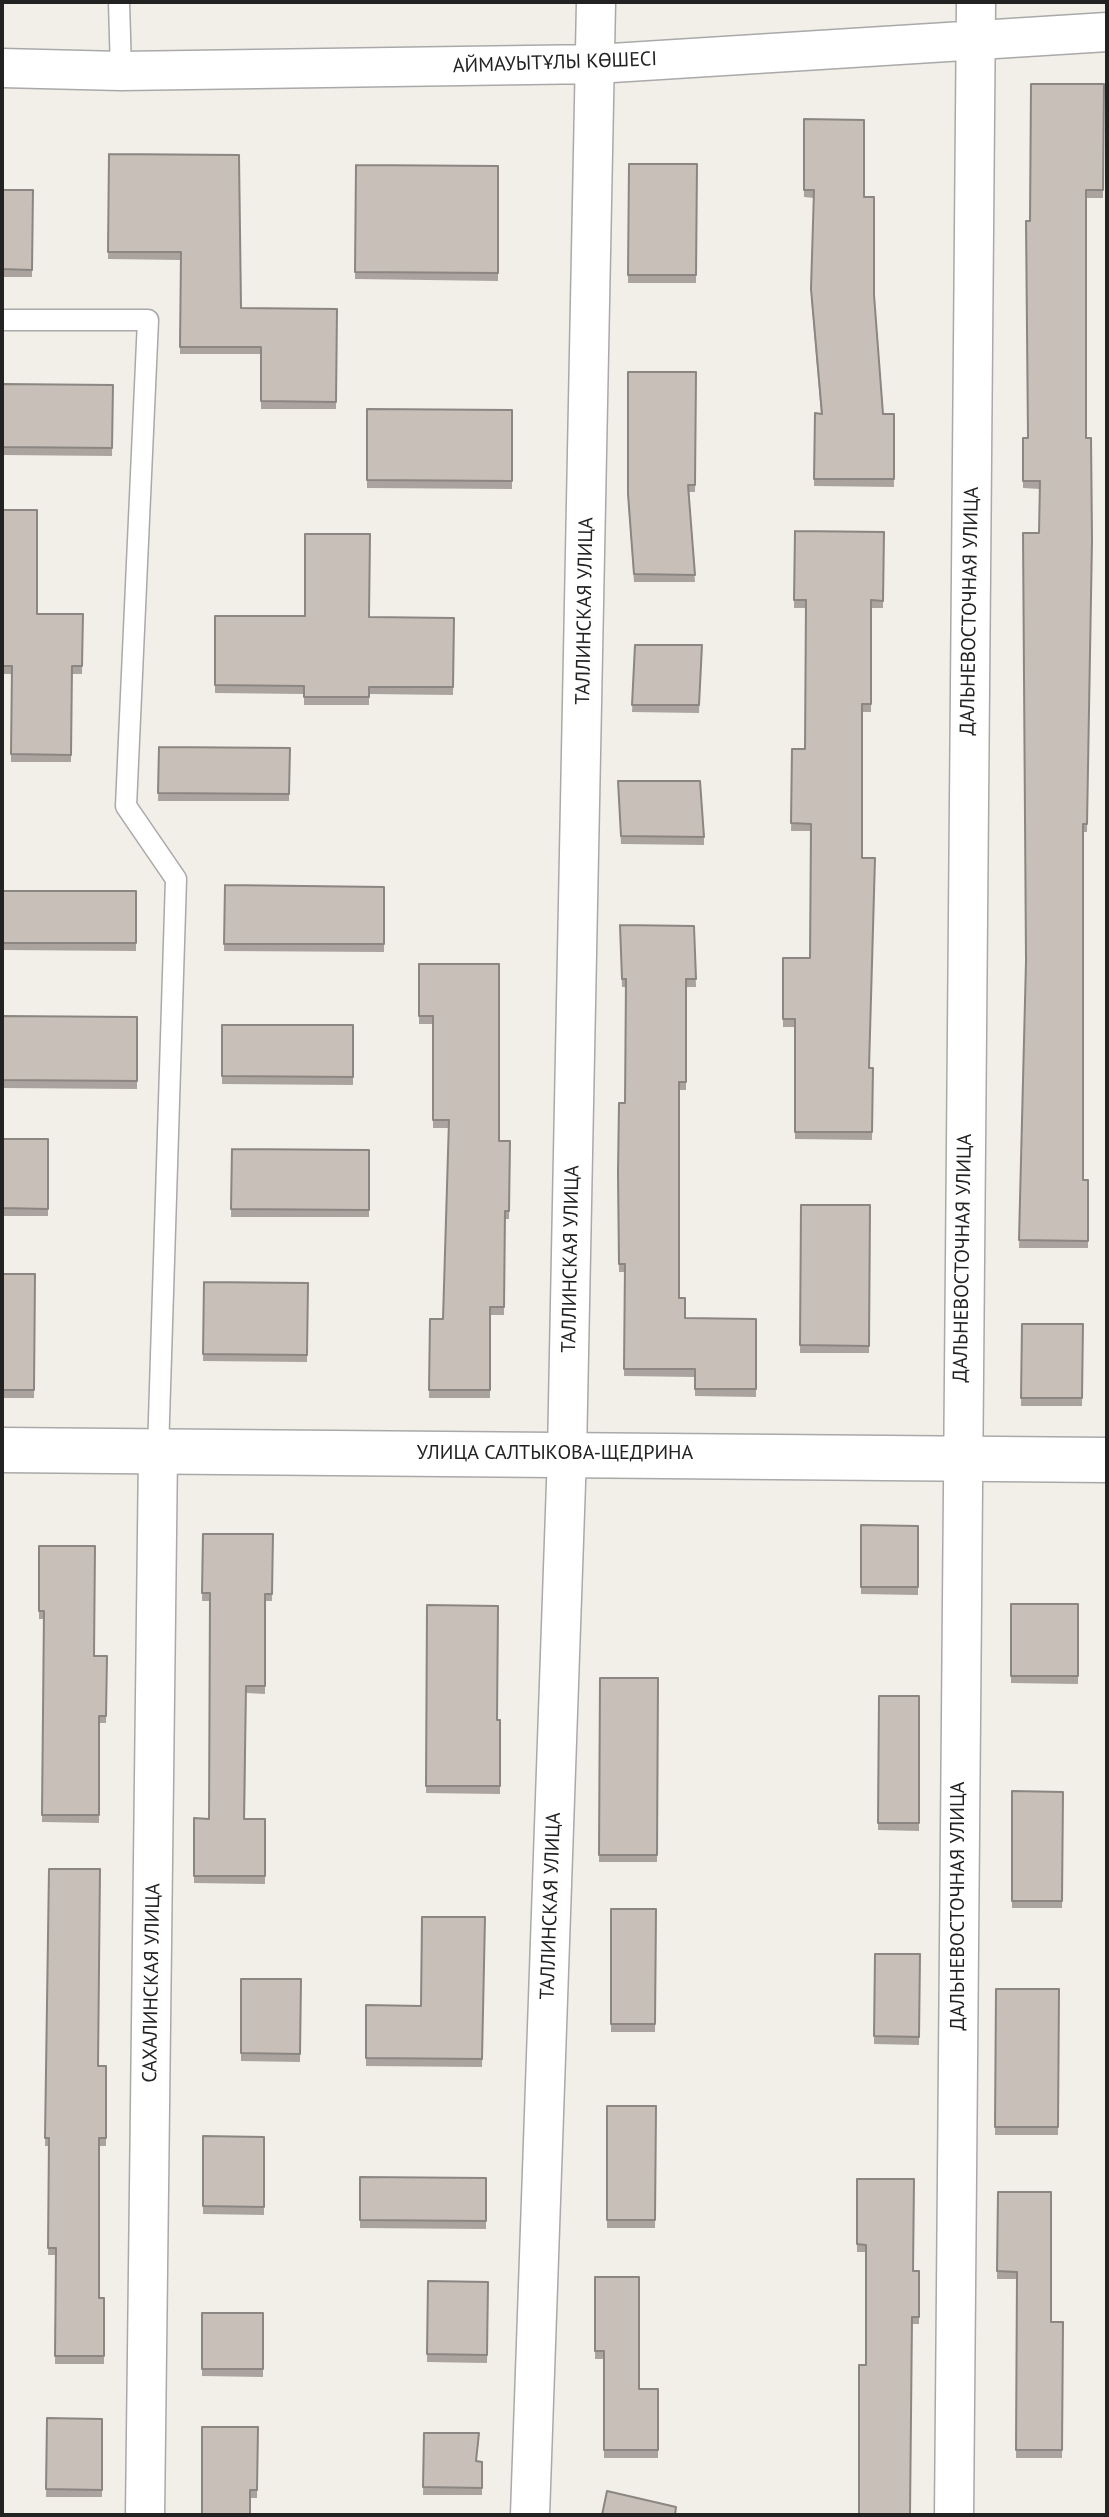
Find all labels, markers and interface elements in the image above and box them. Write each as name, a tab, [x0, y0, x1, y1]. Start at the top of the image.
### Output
street label: АЙМАУЫТҰЛЫ КӨШЕСІ	[452, 47, 658, 79]
street label: ДАЛЬНЕВОСТОЧНАЯ УЛИЦА	[956, 486, 984, 736]
street label: ТАЛЛИНСКАЯ УЛИЦА	[571, 517, 599, 705]
street label: ДАЛЬНЕВОСТОЧНАЯ УЛИЦА	[949, 1133, 977, 1383]
street label: ТАЛЛИНСКАЯ УЛИЦА	[557, 1165, 585, 1353]
street label: УЛИЦА САЛТЫКОВА-ЩЕДРИНА	[417, 1441, 693, 1465]
street label: ДАЛЬНЕВОСТОЧНАЯ УЛИЦА	[946, 1782, 970, 2030]
street label: ТАЛЛИНСКАЯ УЛИЦА	[536, 1812, 566, 2000]
street label: САХАЛИНСКАЯ УЛИЦА	[138, 1883, 166, 2083]

